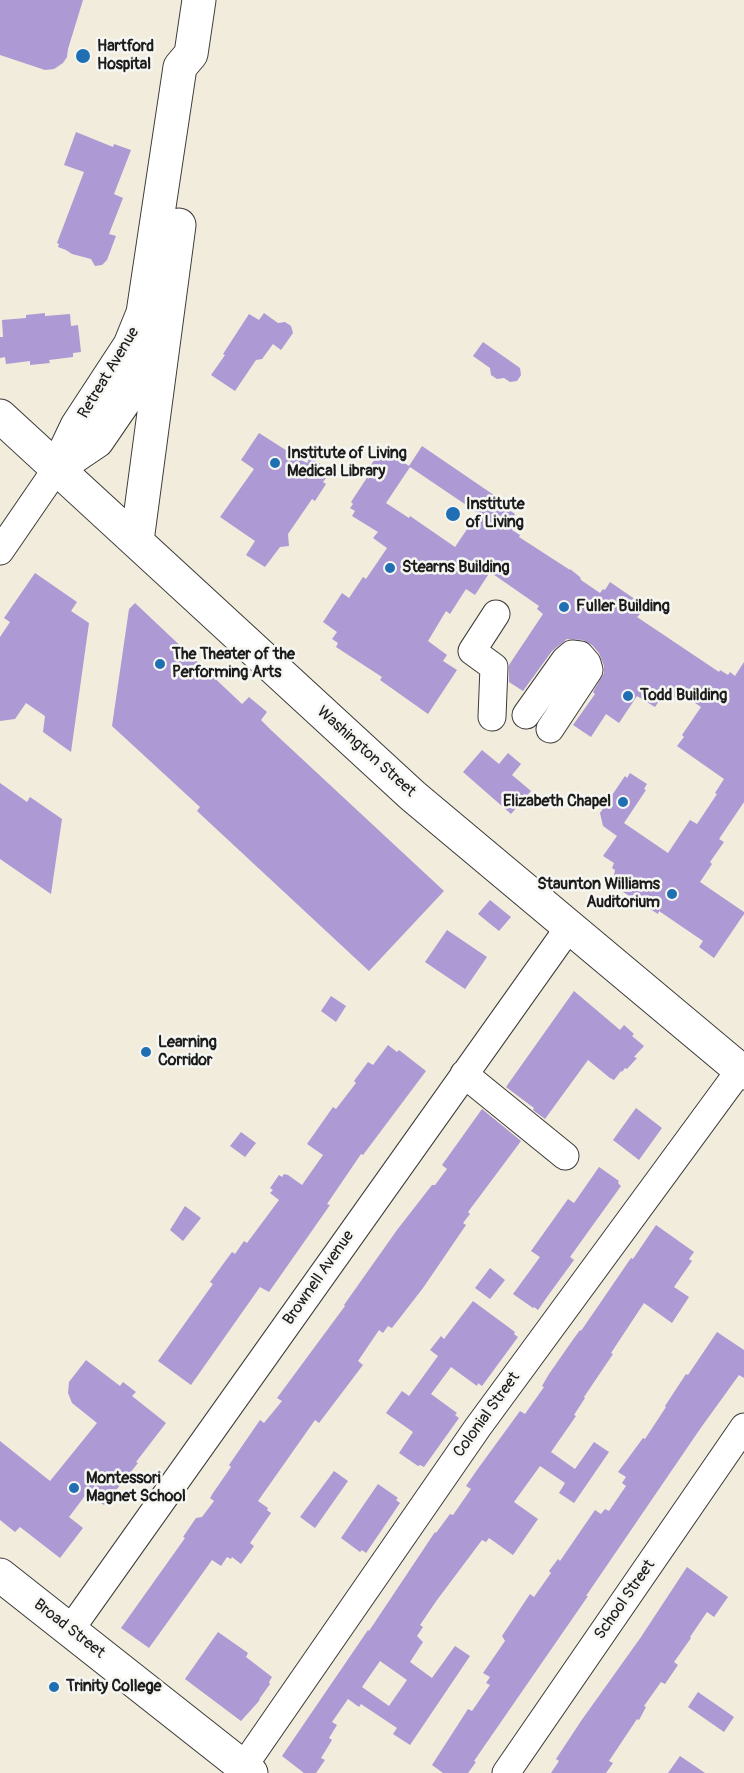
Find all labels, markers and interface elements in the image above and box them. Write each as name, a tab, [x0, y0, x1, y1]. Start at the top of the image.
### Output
place label: Hartford Hospital	[97, 37, 154, 75]
marker: Hartford Hospital	[74, 47, 92, 65]
street label: Retreat Avenue	[74, 324, 144, 422]
place label: Institute of Living Medical Library	[287, 444, 407, 482]
marker: Institute of Living Medical Library	[268, 456, 282, 470]
place label: Institute of Living	[466, 495, 525, 533]
marker: Institute of Living	[444, 505, 462, 523]
place label: Stearns Building	[402, 558, 510, 578]
marker: Stearns Building	[383, 561, 397, 575]
place label: Fuller Building	[576, 597, 670, 617]
marker: Fuller Building	[557, 600, 571, 614]
place label: The Theater of the Performing Arts	[172, 645, 295, 683]
marker: The Theater of the Performing Arts	[153, 657, 167, 671]
place label: Todd Building	[640, 686, 727, 706]
marker: Todd Building	[621, 689, 635, 703]
street label: Washington Street	[313, 703, 419, 801]
place label: Elizabeth Chapel	[503, 792, 611, 812]
marker: Elizabeth Chapel	[616, 795, 630, 809]
place label: Staunton Williams Auditorium	[537, 875, 660, 913]
marker: Staunton Williams Auditorium	[665, 887, 679, 901]
place label: Learning Corridor	[158, 1033, 217, 1071]
marker: Learning Corridor	[139, 1045, 153, 1059]
street label: Brownell Avenue	[279, 1227, 359, 1329]
street label: Colonial Street	[450, 1369, 524, 1461]
place label: Montessori Magnet School	[86, 1469, 186, 1507]
marker: Montessori Magnet School	[67, 1481, 81, 1495]
street label: School Street	[591, 1556, 659, 1644]
street label: Broad Street	[30, 1595, 108, 1663]
place label: Trinity College	[66, 1677, 161, 1697]
marker: Trinity College	[47, 1680, 61, 1694]

